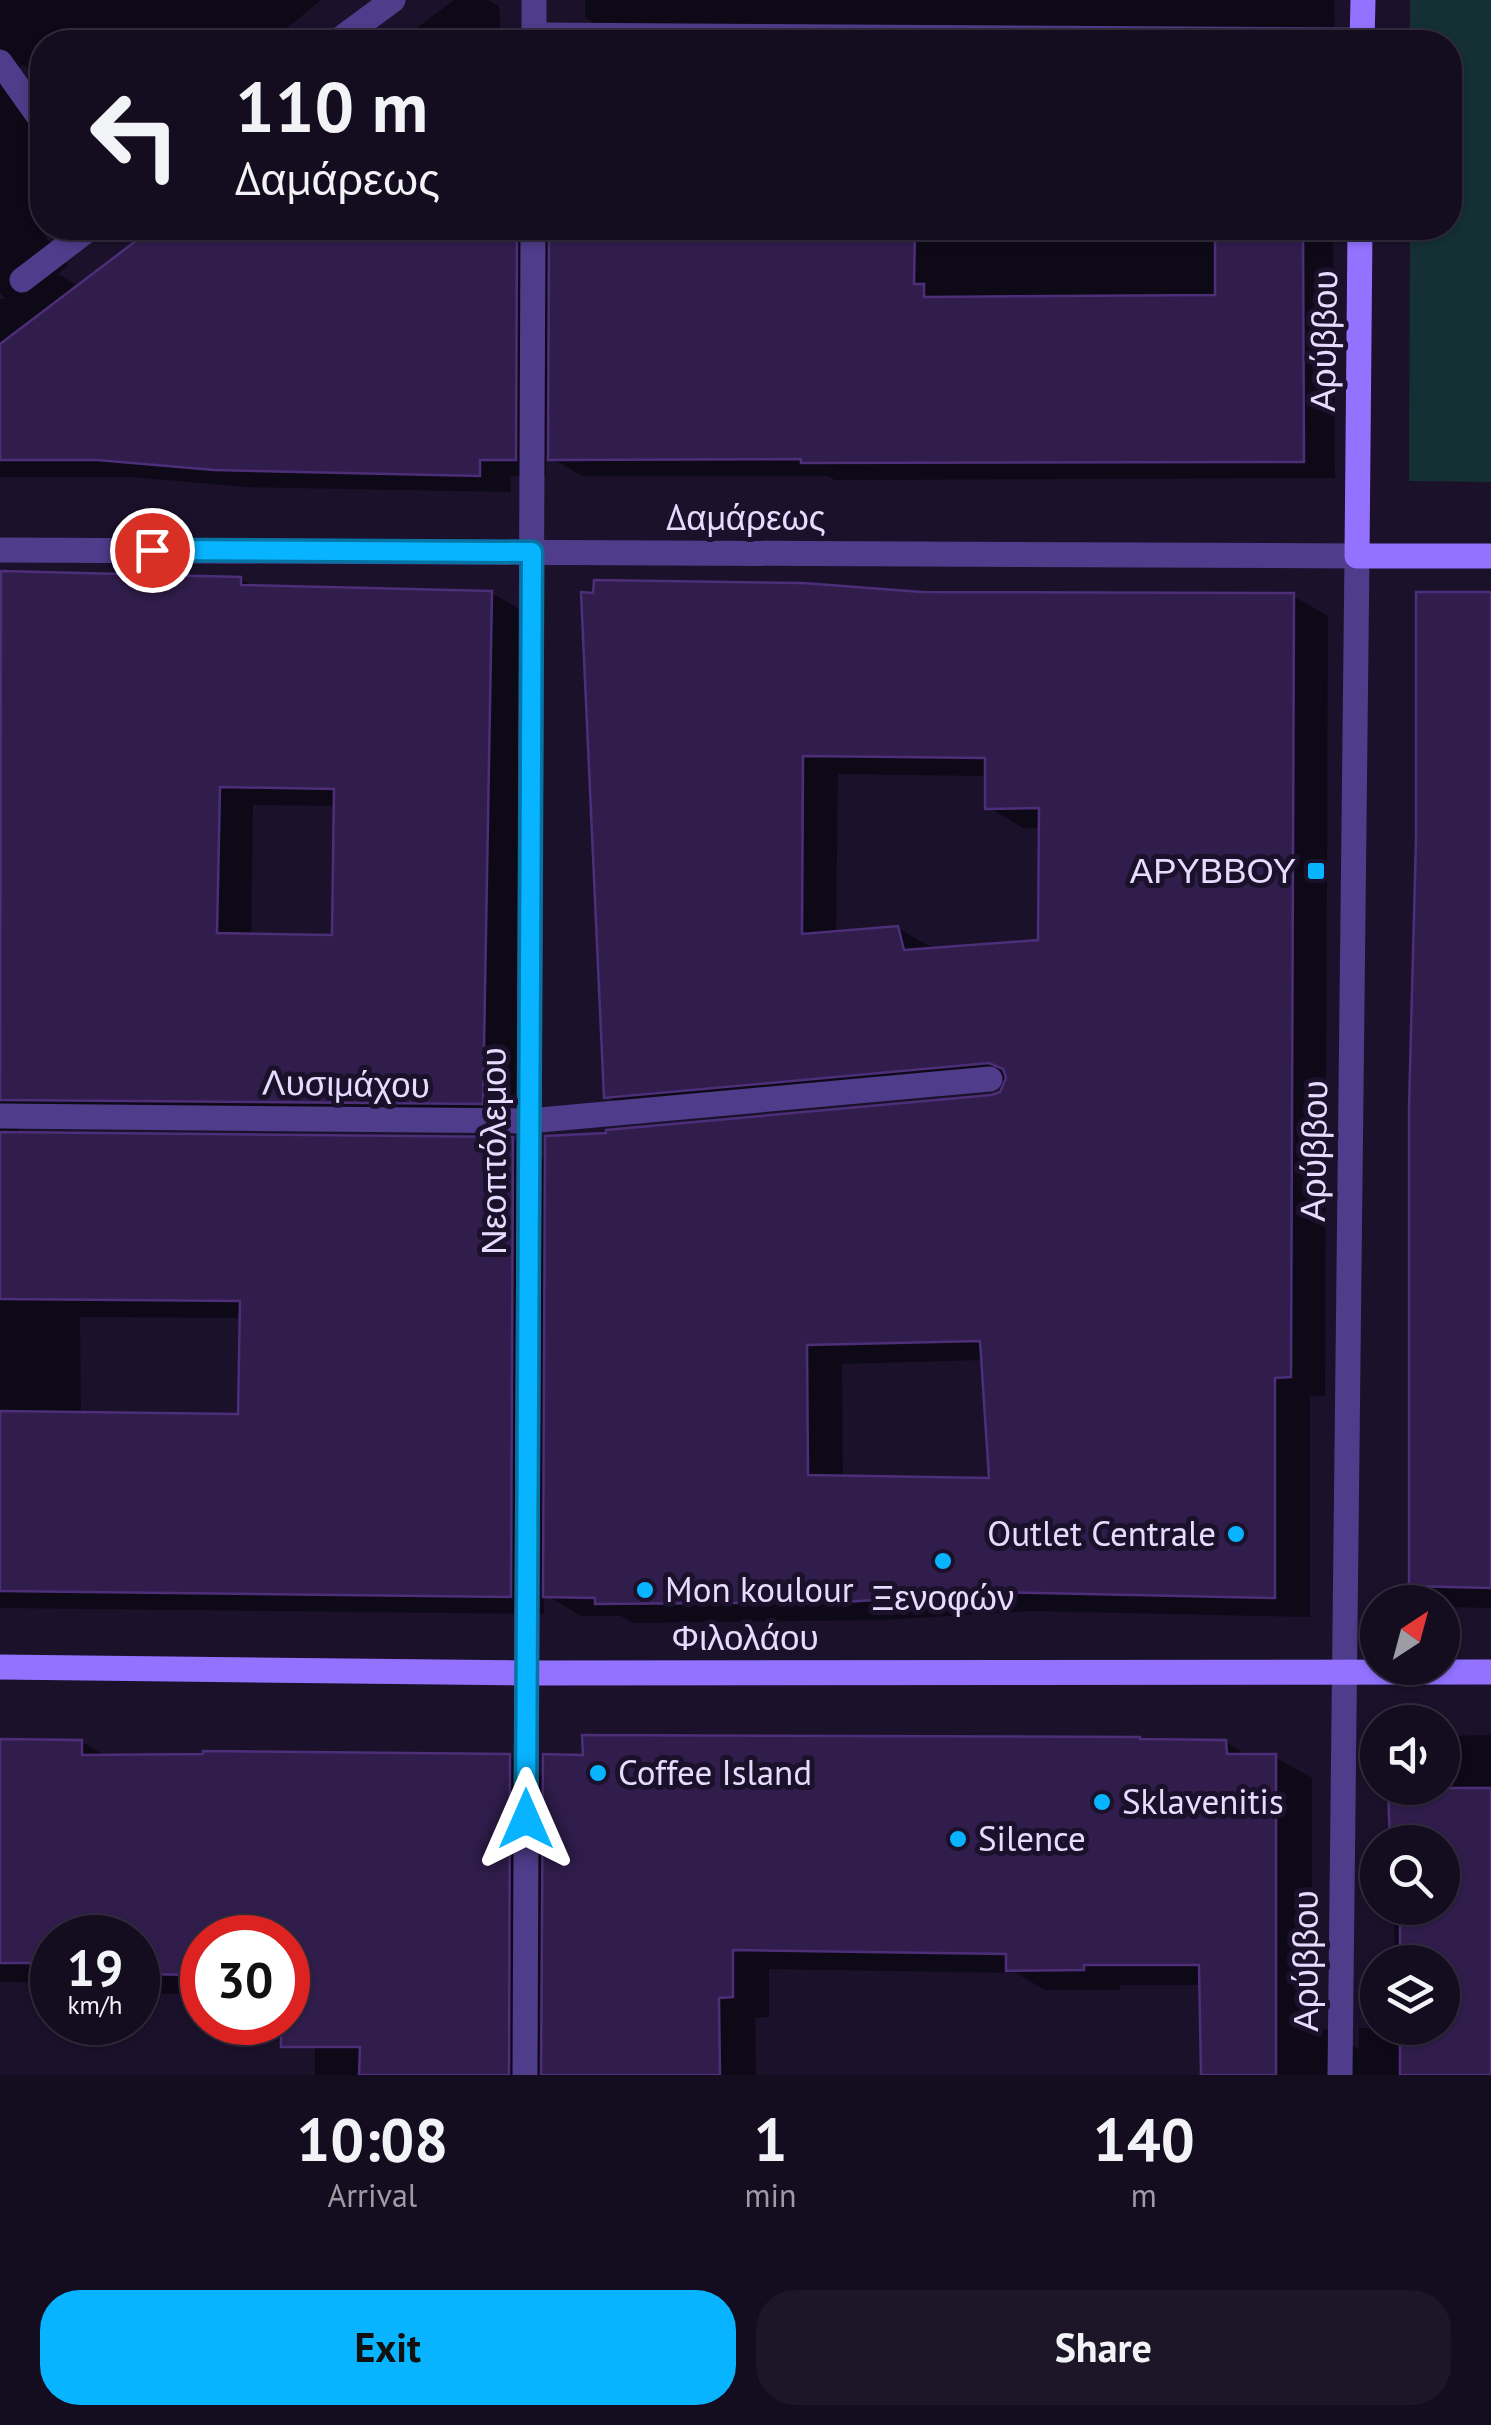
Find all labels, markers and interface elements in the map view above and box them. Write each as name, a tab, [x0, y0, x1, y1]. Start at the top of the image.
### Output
text: 110 m	[235, 61, 428, 151]
icon: left	[70, 70, 200, 200]
text: Δαμάρεως	[235, 149, 440, 207]
street label: Αρύββου	[1299, 270, 1347, 412]
street label: Δαμάρεως	[666, 494, 826, 540]
pin	[110, 508, 195, 593]
icon: arrive	[125, 523, 180, 578]
place label: ΑΡΥΒΒΟΥ	[1130, 847, 1296, 893]
marker: ΑΡΥΒΒΟΥ	[1305, 860, 1327, 882]
street label: Νεοπτόλεμου	[470, 1047, 516, 1255]
street label: Λυσιμάχου	[262, 1059, 430, 1107]
street label: Αρύββου	[1289, 1080, 1337, 1222]
place label: Outlet Centrale	[987, 1510, 1216, 1556]
marker: Outlet Centrale	[1225, 1523, 1247, 1545]
marker: Ξενοφών	[932, 1550, 954, 1572]
place label: Mon koulour	[665, 1566, 854, 1612]
place label: Ξενοφών	[872, 1574, 1014, 1620]
marker: Mon koulour	[634, 1579, 656, 1601]
north arrow	[1360, 1585, 1460, 1685]
map controls	[1360, 1585, 1460, 2045]
street label: Φιλολάου	[671, 1614, 819, 1660]
button: sound	[1360, 1705, 1460, 1805]
place label: Coffee Island	[618, 1749, 812, 1795]
marker: Coffee Island	[587, 1762, 609, 1784]
position arrow	[474, 1767, 578, 1871]
place label: Sklavenitis	[1122, 1778, 1284, 1824]
marker: Sklavenitis	[1091, 1791, 1113, 1813]
place label: Silence	[978, 1815, 1086, 1861]
button: search	[1360, 1825, 1460, 1925]
marker: Silence	[947, 1828, 969, 1850]
street label: Αρύββου	[1282, 1890, 1328, 2032]
speed limit sign: 30	[180, 1915, 310, 2045]
text: 19	[67, 1935, 123, 2000]
button: layers	[1360, 1945, 1460, 2045]
text: km/h	[68, 1989, 122, 2021]
text: 10:08	[296, 2100, 448, 2178]
text: 1	[754, 2100, 788, 2178]
text: 140	[1093, 2100, 1195, 2178]
text: Arrival	[327, 2174, 417, 2216]
text: min	[745, 2174, 797, 2216]
text: m	[1131, 2174, 1157, 2216]
button: Exit	[40, 2290, 736, 2405]
button: Share	[756, 2290, 1451, 2405]

